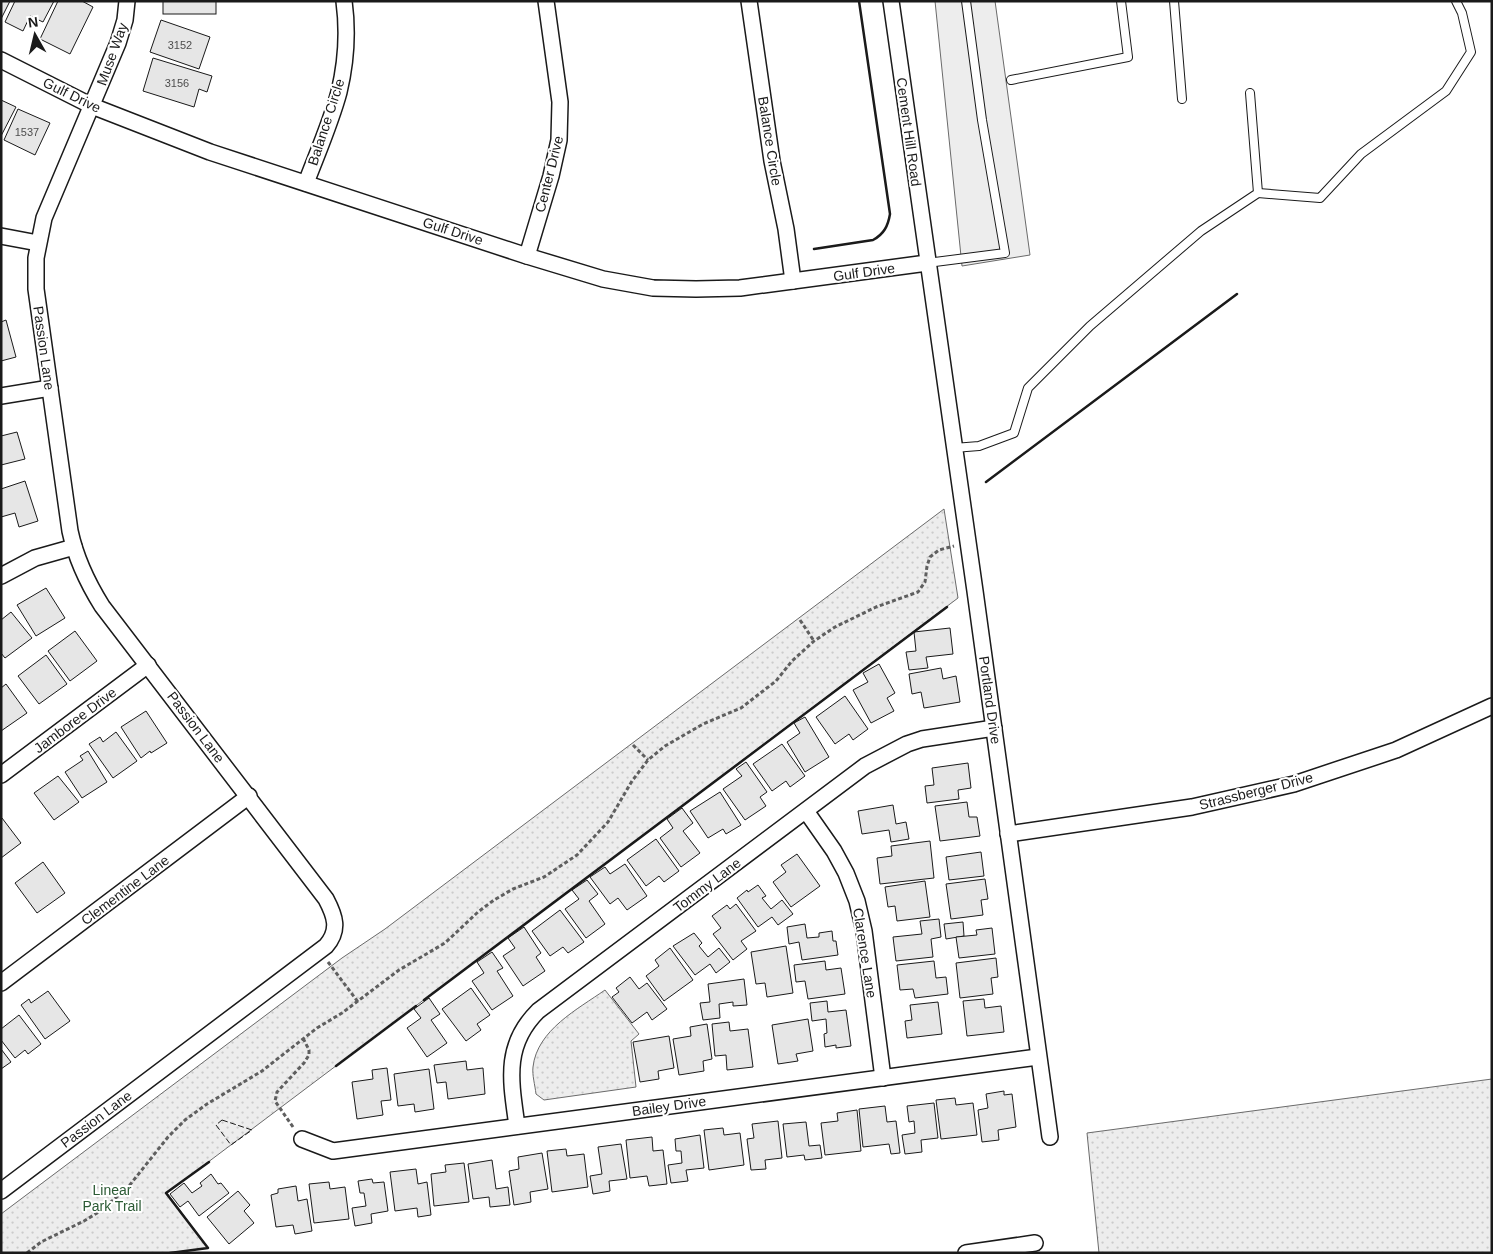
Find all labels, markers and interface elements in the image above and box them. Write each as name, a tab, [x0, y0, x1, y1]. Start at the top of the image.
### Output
north arrow	[10, 10, 60, 60]
text: N	[27, 13, 39, 31]
street label: Muse Way	[93, 20, 131, 88]
house number: 3152	[168, 39, 192, 51]
street label: Gulf Drive	[41, 74, 104, 116]
street label: Balance Circle	[304, 76, 348, 167]
house number: 3156	[165, 77, 189, 89]
street label: Cement Hill Road	[893, 77, 925, 187]
street label: Balance Circle	[755, 95, 785, 187]
house number: 1537	[15, 126, 39, 138]
street label: Center Drive	[532, 134, 566, 214]
street label: Gulf Drive	[421, 214, 485, 248]
street label: Gulf Drive	[832, 260, 896, 284]
street label: Passion Lane	[30, 305, 58, 391]
street label: Portland Drive	[976, 655, 1004, 745]
street label: Jamboree Drive	[31, 684, 119, 756]
street label: Passion Lane	[164, 688, 228, 766]
street label: Strassberger Drive	[1197, 769, 1315, 813]
street label: Clementine Lane	[78, 852, 172, 928]
street label: Tommy Lane	[670, 854, 744, 916]
street label: Clarence Lane	[850, 907, 880, 999]
street label: Passion Lane	[57, 1087, 135, 1151]
street label: Bailey Drive	[631, 1093, 707, 1119]
park label: Linear Park Trail	[82, 1182, 142, 1214]

